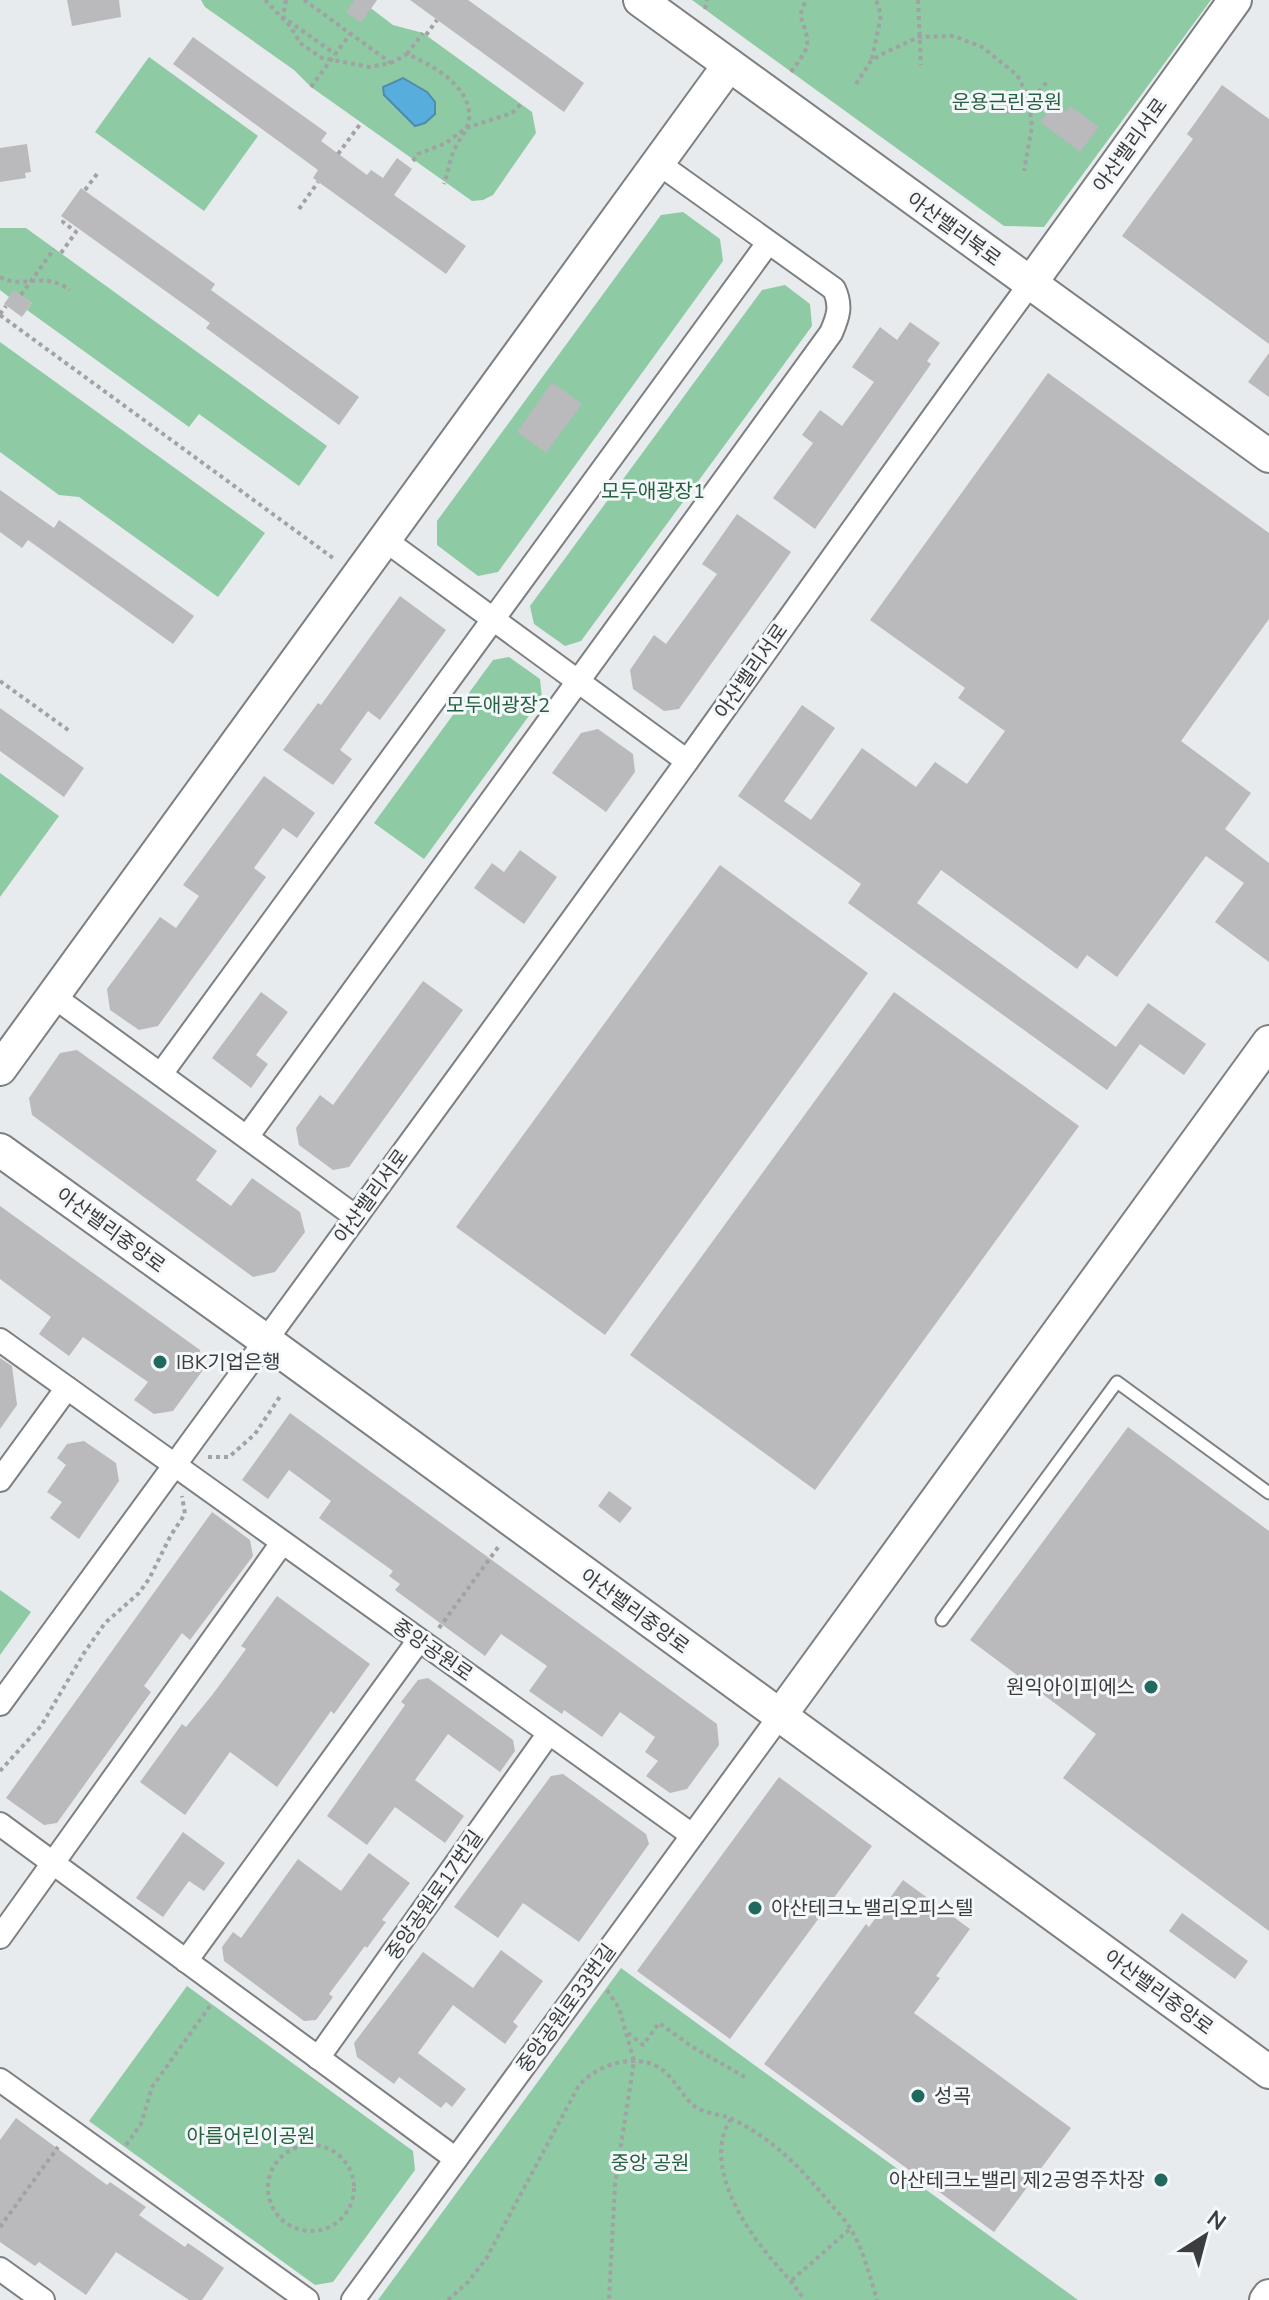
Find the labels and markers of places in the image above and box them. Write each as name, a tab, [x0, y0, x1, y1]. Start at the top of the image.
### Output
place label: IBK기업은행	[176, 1349, 281, 1376]
marker: IBK기업은행	[151, 1353, 169, 1371]
place label: 원익아이피에스	[1006, 1674, 1135, 1701]
marker: 원익아이피에스	[1142, 1678, 1160, 1696]
place label: 아산테크노밸리오피스텔	[771, 1895, 973, 1922]
marker: 아산테크노밸리오피스텔	[746, 1899, 764, 1917]
place label: 성곡	[934, 2083, 971, 2110]
marker: 성곡	[909, 2087, 927, 2105]
place label: 아산테크노밸리 제2공영주차장	[889, 2167, 1145, 2194]
marker: 아산테크노밸리 제2공영주차장	[1152, 2171, 1170, 2189]

